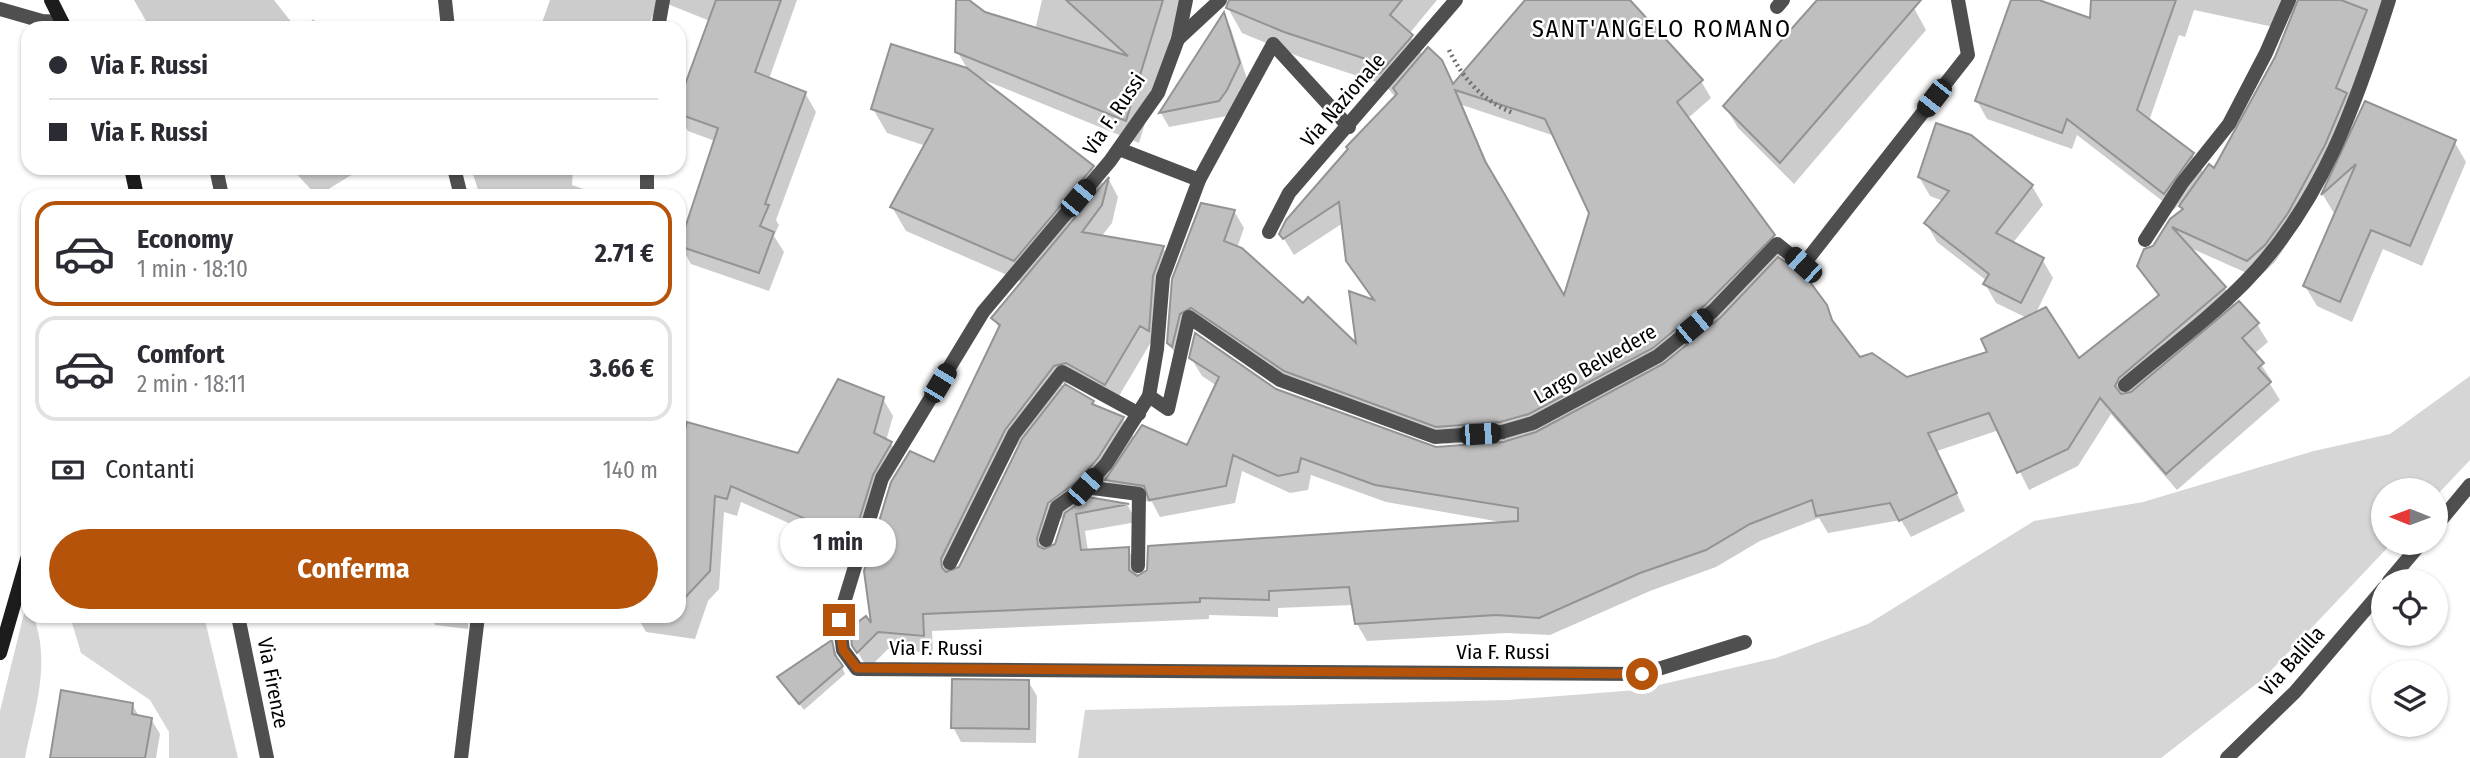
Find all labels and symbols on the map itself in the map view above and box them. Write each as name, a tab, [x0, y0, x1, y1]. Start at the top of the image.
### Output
district label: SANT'ANGELO ROMANO	[1532, 15, 1792, 43]
street label: Via Nazionale	[1295, 48, 1391, 152]
street label: Via F. Russi	[1077, 68, 1151, 160]
car	[1913, 75, 1956, 121]
car	[1057, 175, 1100, 221]
car	[1781, 243, 1826, 287]
car	[1672, 304, 1717, 348]
street label: Largo Belvedere	[1529, 318, 1661, 410]
car	[921, 360, 960, 406]
car	[1459, 422, 1502, 446]
car	[1064, 464, 1107, 510]
north arrow	[2371, 478, 2448, 555]
callout: 1 min	[781, 518, 897, 568]
route end	[823, 604, 855, 636]
street label: Via Balilla	[2254, 621, 2330, 701]
street label: Via Firenze	[251, 635, 295, 731]
street label: Via F. Russi	[889, 635, 983, 661]
street label: Via F. Russi	[1456, 639, 1550, 665]
route start	[1626, 658, 1658, 690]

